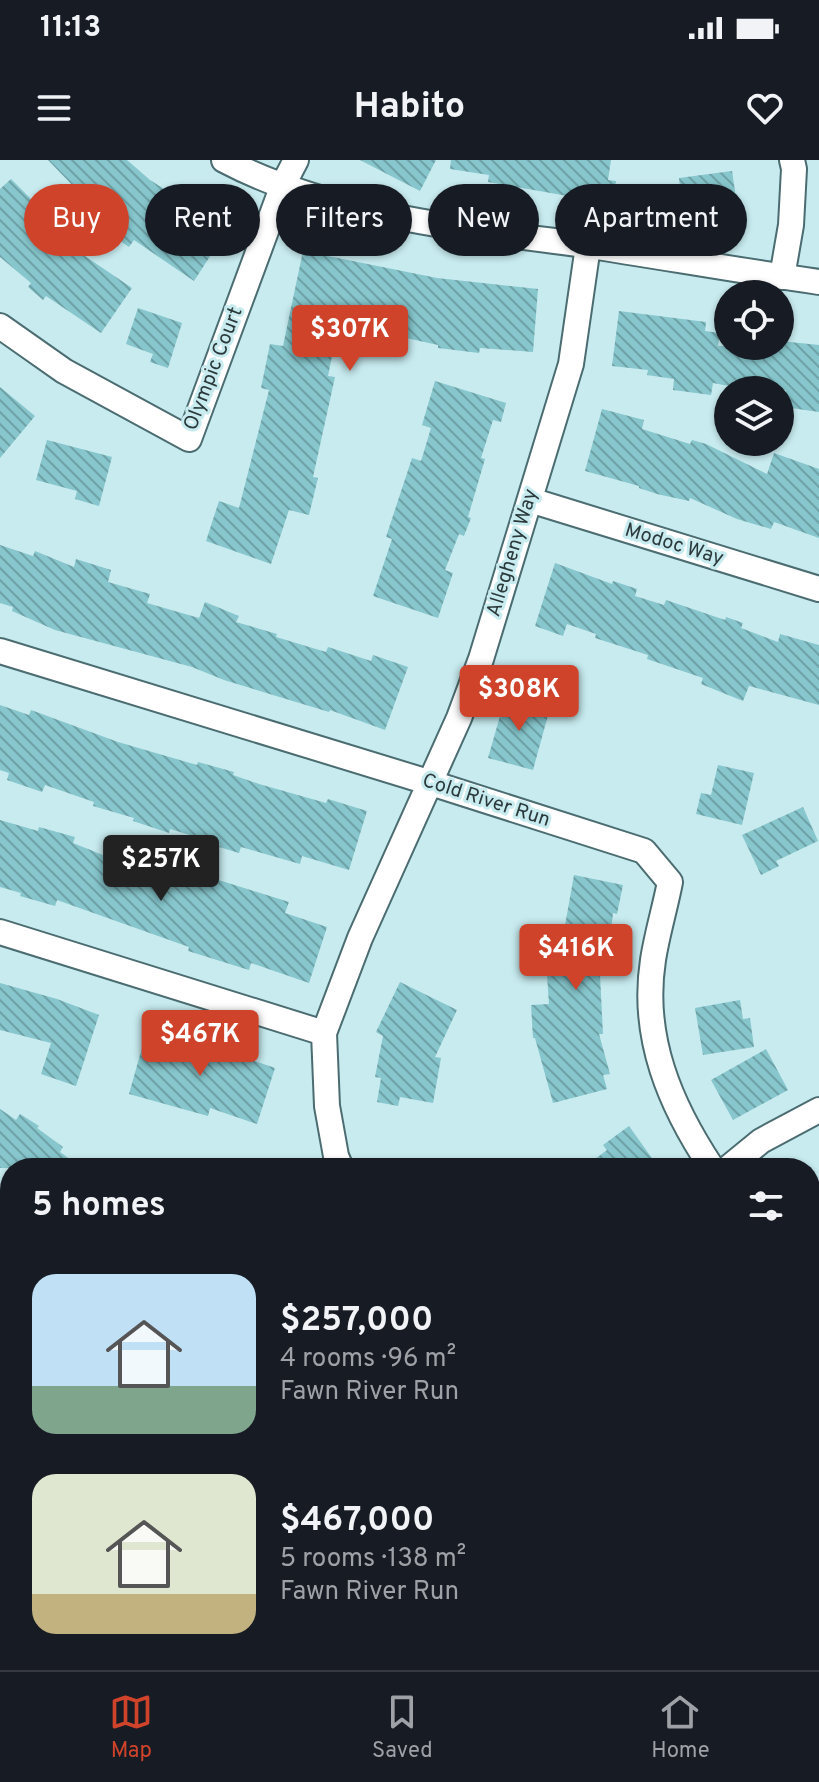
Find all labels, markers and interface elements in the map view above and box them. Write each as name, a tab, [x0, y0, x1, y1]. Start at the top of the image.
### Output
text: 11:13	[40, 10, 101, 47]
text: Habito	[354, 85, 465, 131]
icon: menu	[32, 86, 76, 130]
icon: heart	[743, 86, 787, 130]
chip: Buy	[24, 184, 129, 256]
chip: Rent	[145, 184, 260, 256]
chip: Filters	[276, 184, 412, 256]
chip: New	[428, 184, 539, 256]
chip: Apartment	[555, 184, 747, 256]
map controls	[714, 280, 794, 456]
button: locate	[714, 280, 794, 360]
street label: Olympic Court	[179, 304, 249, 434]
pin: $307K	[294, 305, 406, 373]
text: $307K	[310, 314, 390, 347]
button: layers	[714, 376, 794, 456]
street label: Allegheny Way	[481, 486, 545, 620]
street label: Modoc Way	[621, 518, 727, 572]
pin: $308K	[463, 665, 575, 733]
text: $308K	[478, 674, 560, 707]
street label: Cold River Run	[419, 768, 553, 834]
pin: $257K	[105, 835, 217, 903]
text: $257K	[121, 844, 201, 877]
pin: $416K	[520, 924, 632, 992]
text: $416K	[537, 933, 615, 966]
pin: $467K	[144, 1010, 256, 1078]
text: $467K	[160, 1019, 240, 1052]
icon: filters	[744, 1184, 788, 1228]
text: 5 homes	[32, 1185, 166, 1228]
text: $257,000	[280, 1300, 433, 1343]
icon: home	[96, 1306, 192, 1402]
text: 4 rooms · 96 m²	[280, 1343, 456, 1376]
text: Fawn River Run	[280, 1376, 459, 1409]
text: $467,000	[280, 1500, 434, 1543]
icon: home	[96, 1506, 192, 1602]
text: 5 rooms · 138 m²	[280, 1543, 466, 1576]
text: Fawn River Run	[280, 1576, 459, 1609]
tab: Map	[109, 1690, 153, 1765]
tab: Saved	[372, 1690, 433, 1765]
tab: Home	[651, 1690, 710, 1765]

